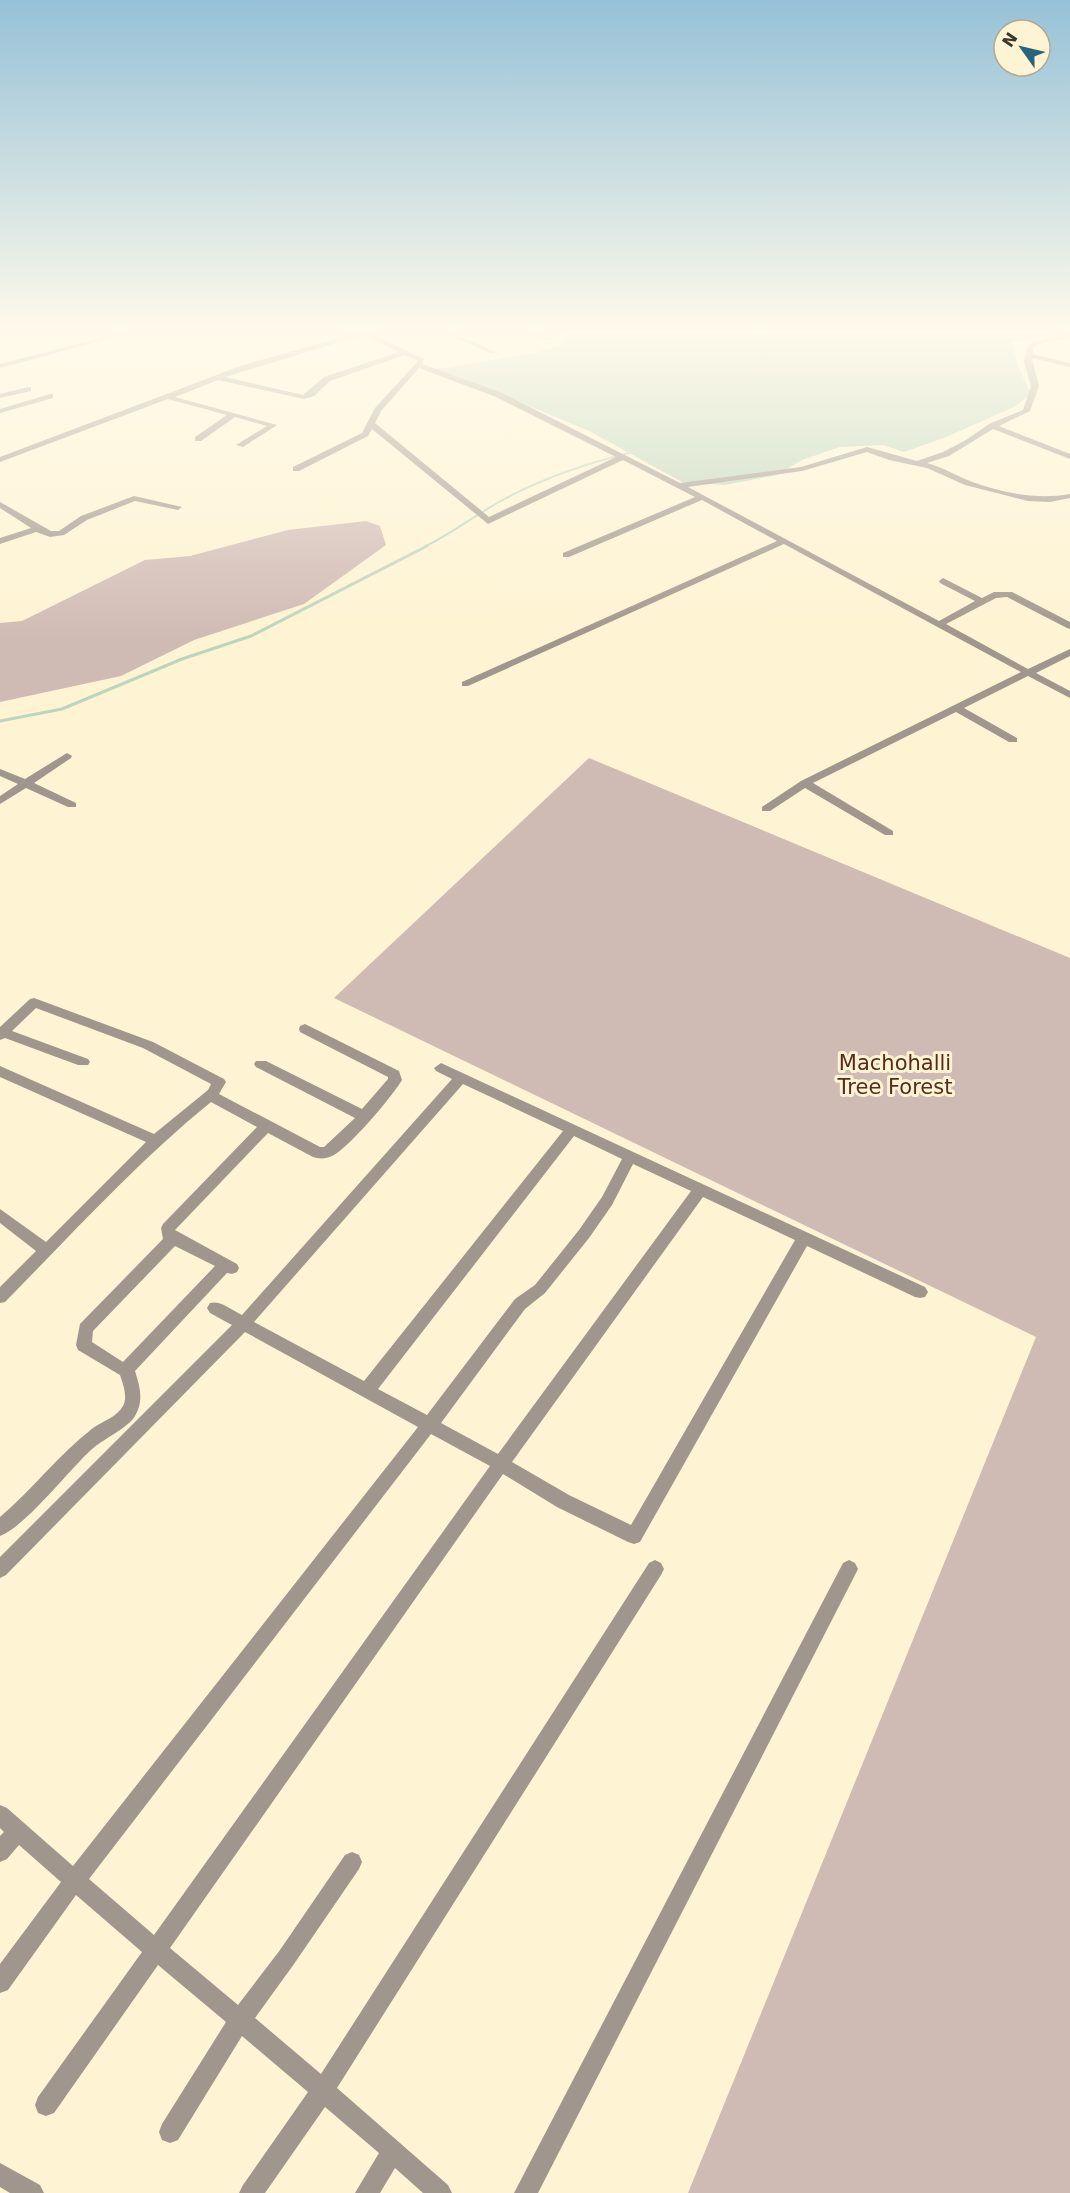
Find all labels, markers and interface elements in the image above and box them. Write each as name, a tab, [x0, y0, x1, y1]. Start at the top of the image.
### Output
north arrow	[992, 18, 1052, 78]
text: N	[998, 29, 1022, 51]
park label: Machohalli Tree Forest	[837, 1051, 952, 1099]

